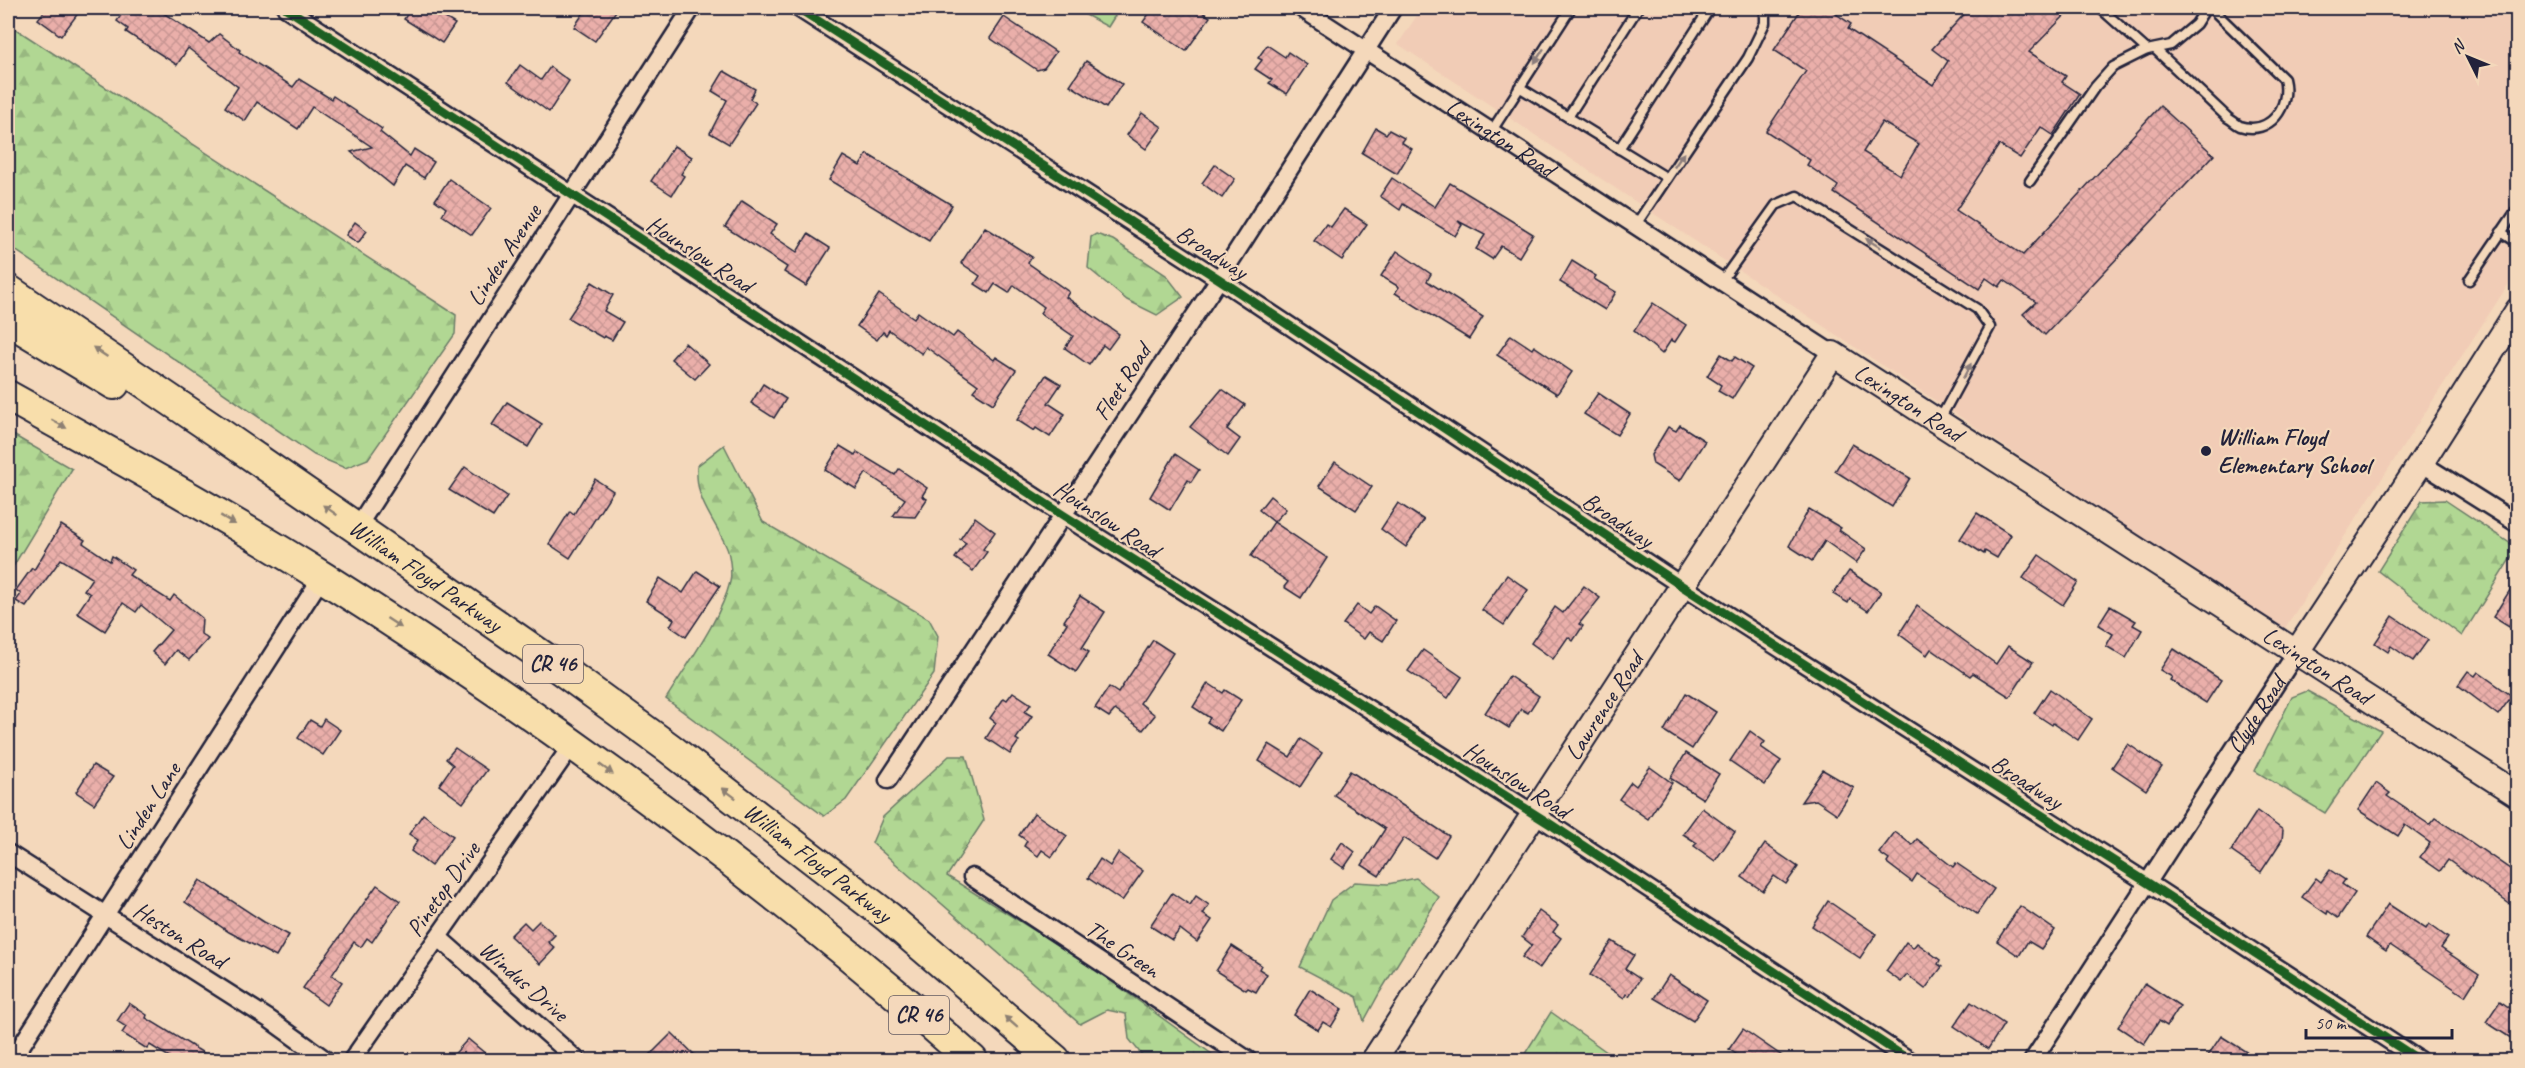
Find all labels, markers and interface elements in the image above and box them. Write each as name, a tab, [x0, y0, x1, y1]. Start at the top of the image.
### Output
north arrow	[2438, 27, 2498, 87]
text: N	[2447, 35, 2471, 58]
one-way arrow	[1533, 48, 1545, 64]
street label: Lexington Road	[1441, 92, 1563, 186]
one-way arrow	[1673, 152, 1684, 168]
street label: Linden Avenue	[460, 197, 549, 311]
street label: Hounslow Road	[641, 209, 762, 301]
street label: Broadway	[1171, 218, 1255, 287]
one-way arrow	[1865, 238, 1881, 249]
street label: Fleet Road	[1086, 335, 1160, 426]
one-way arrow	[93, 346, 109, 358]
street label: Lexington Road	[1849, 357, 1972, 451]
one-way arrow	[1962, 363, 1972, 380]
one-way arrow	[50, 419, 67, 429]
place label: William Floyd Elementary School	[2218, 422, 2375, 480]
marker: William Floyd Elementary School	[2199, 444, 2213, 458]
street label: Hounslow Road	[1048, 474, 1169, 566]
street label: Broadway	[1577, 485, 1661, 556]
one-way arrow	[323, 504, 339, 516]
street label: William Floyd Parkway	[343, 512, 509, 640]
one-way arrow	[220, 515, 236, 526]
one-way arrow	[386, 617, 402, 628]
street label: Lexington Road	[2257, 620, 2380, 714]
street label: Lawrence Road	[1558, 644, 1652, 766]
road number: CR 46	[523, 645, 583, 683]
street label: Clyde Road	[2220, 667, 2294, 759]
street label: Hounslow Road	[1458, 735, 1579, 827]
street label: Broadway	[1986, 748, 2070, 817]
street label: Linden Lane	[109, 755, 189, 855]
one-way arrow	[599, 763, 614, 775]
one-way arrow	[722, 787, 738, 799]
street label: William Floyd Parkway	[738, 796, 899, 930]
street label: Pinetop Drive	[399, 834, 488, 942]
street label: Heston Road	[128, 895, 235, 977]
street label: The Green	[1080, 913, 1167, 985]
street label: Windus Drive	[473, 934, 576, 1029]
road number: CR 46	[889, 996, 949, 1034]
scale bar	[2306, 1002, 2452, 1040]
text: 50 m	[2315, 1012, 2348, 1034]
one-way arrow	[1004, 1016, 1019, 1029]

